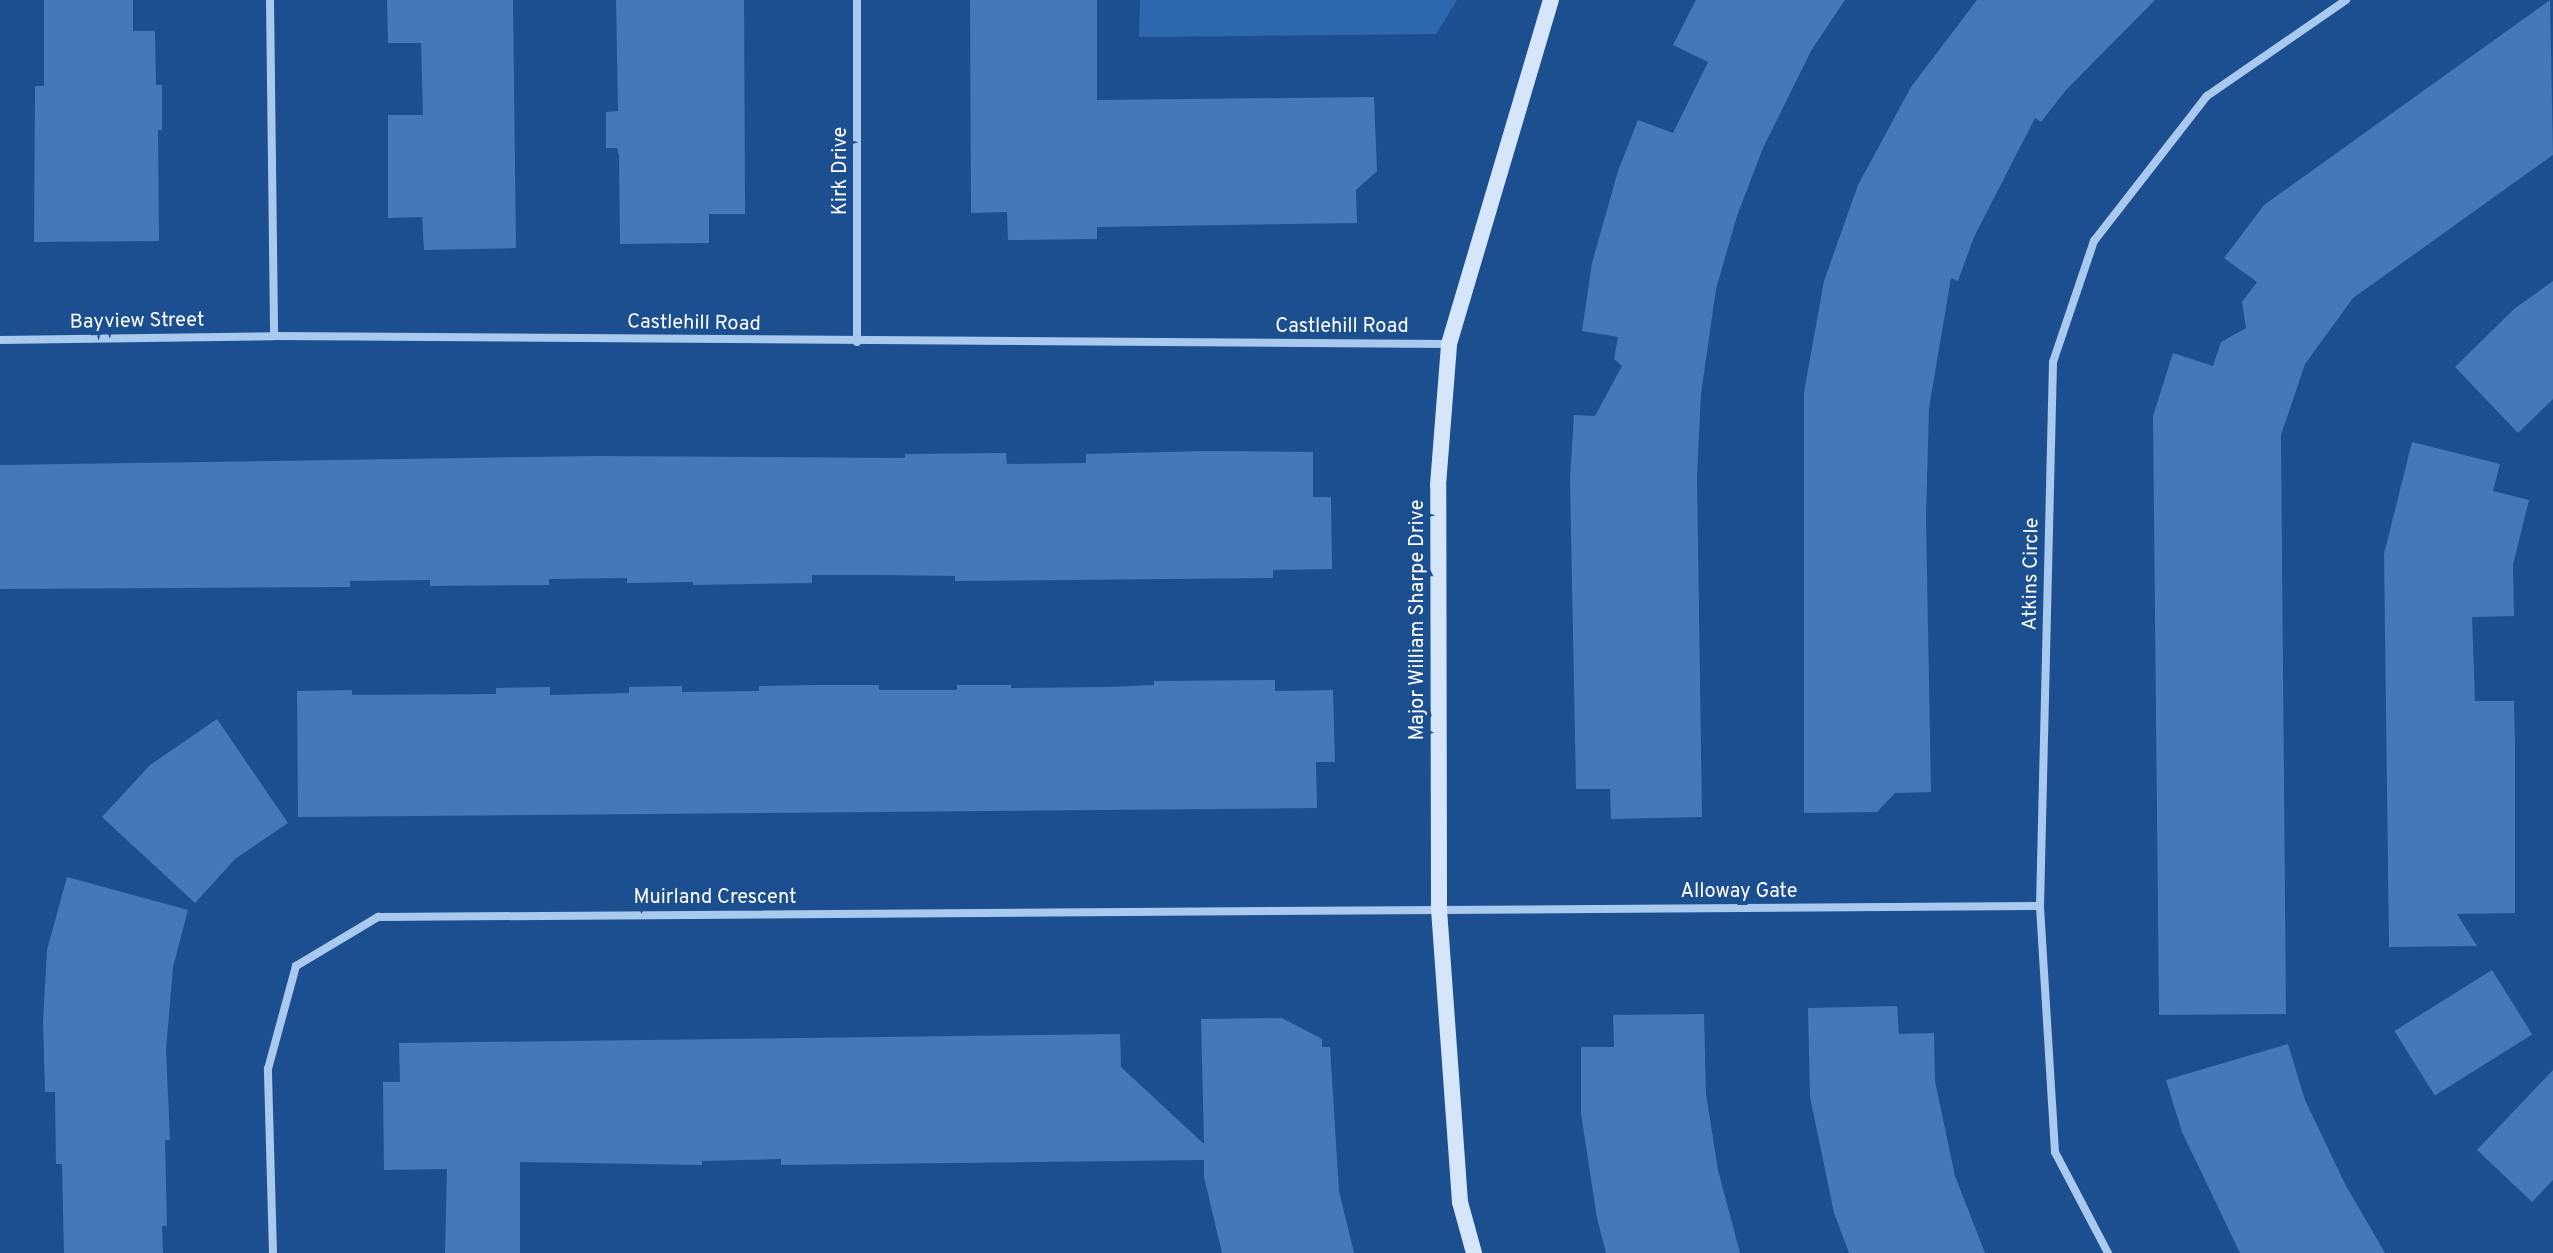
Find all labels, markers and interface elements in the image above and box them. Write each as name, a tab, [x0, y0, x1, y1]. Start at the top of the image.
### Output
street label: Kirk Drive	[829, 127, 853, 215]
street label: Bayview Street	[69, 309, 205, 335]
street label: Castlehill Road	[627, 311, 761, 337]
street label: Castlehill Road	[1275, 315, 1409, 339]
street label: Major William Sharpe Drive	[1406, 499, 1430, 741]
street label: Atkins Circle	[2019, 517, 2045, 631]
street label: Alloway Gate	[1681, 880, 1797, 904]
street label: Muirland Crescent	[633, 886, 797, 910]

